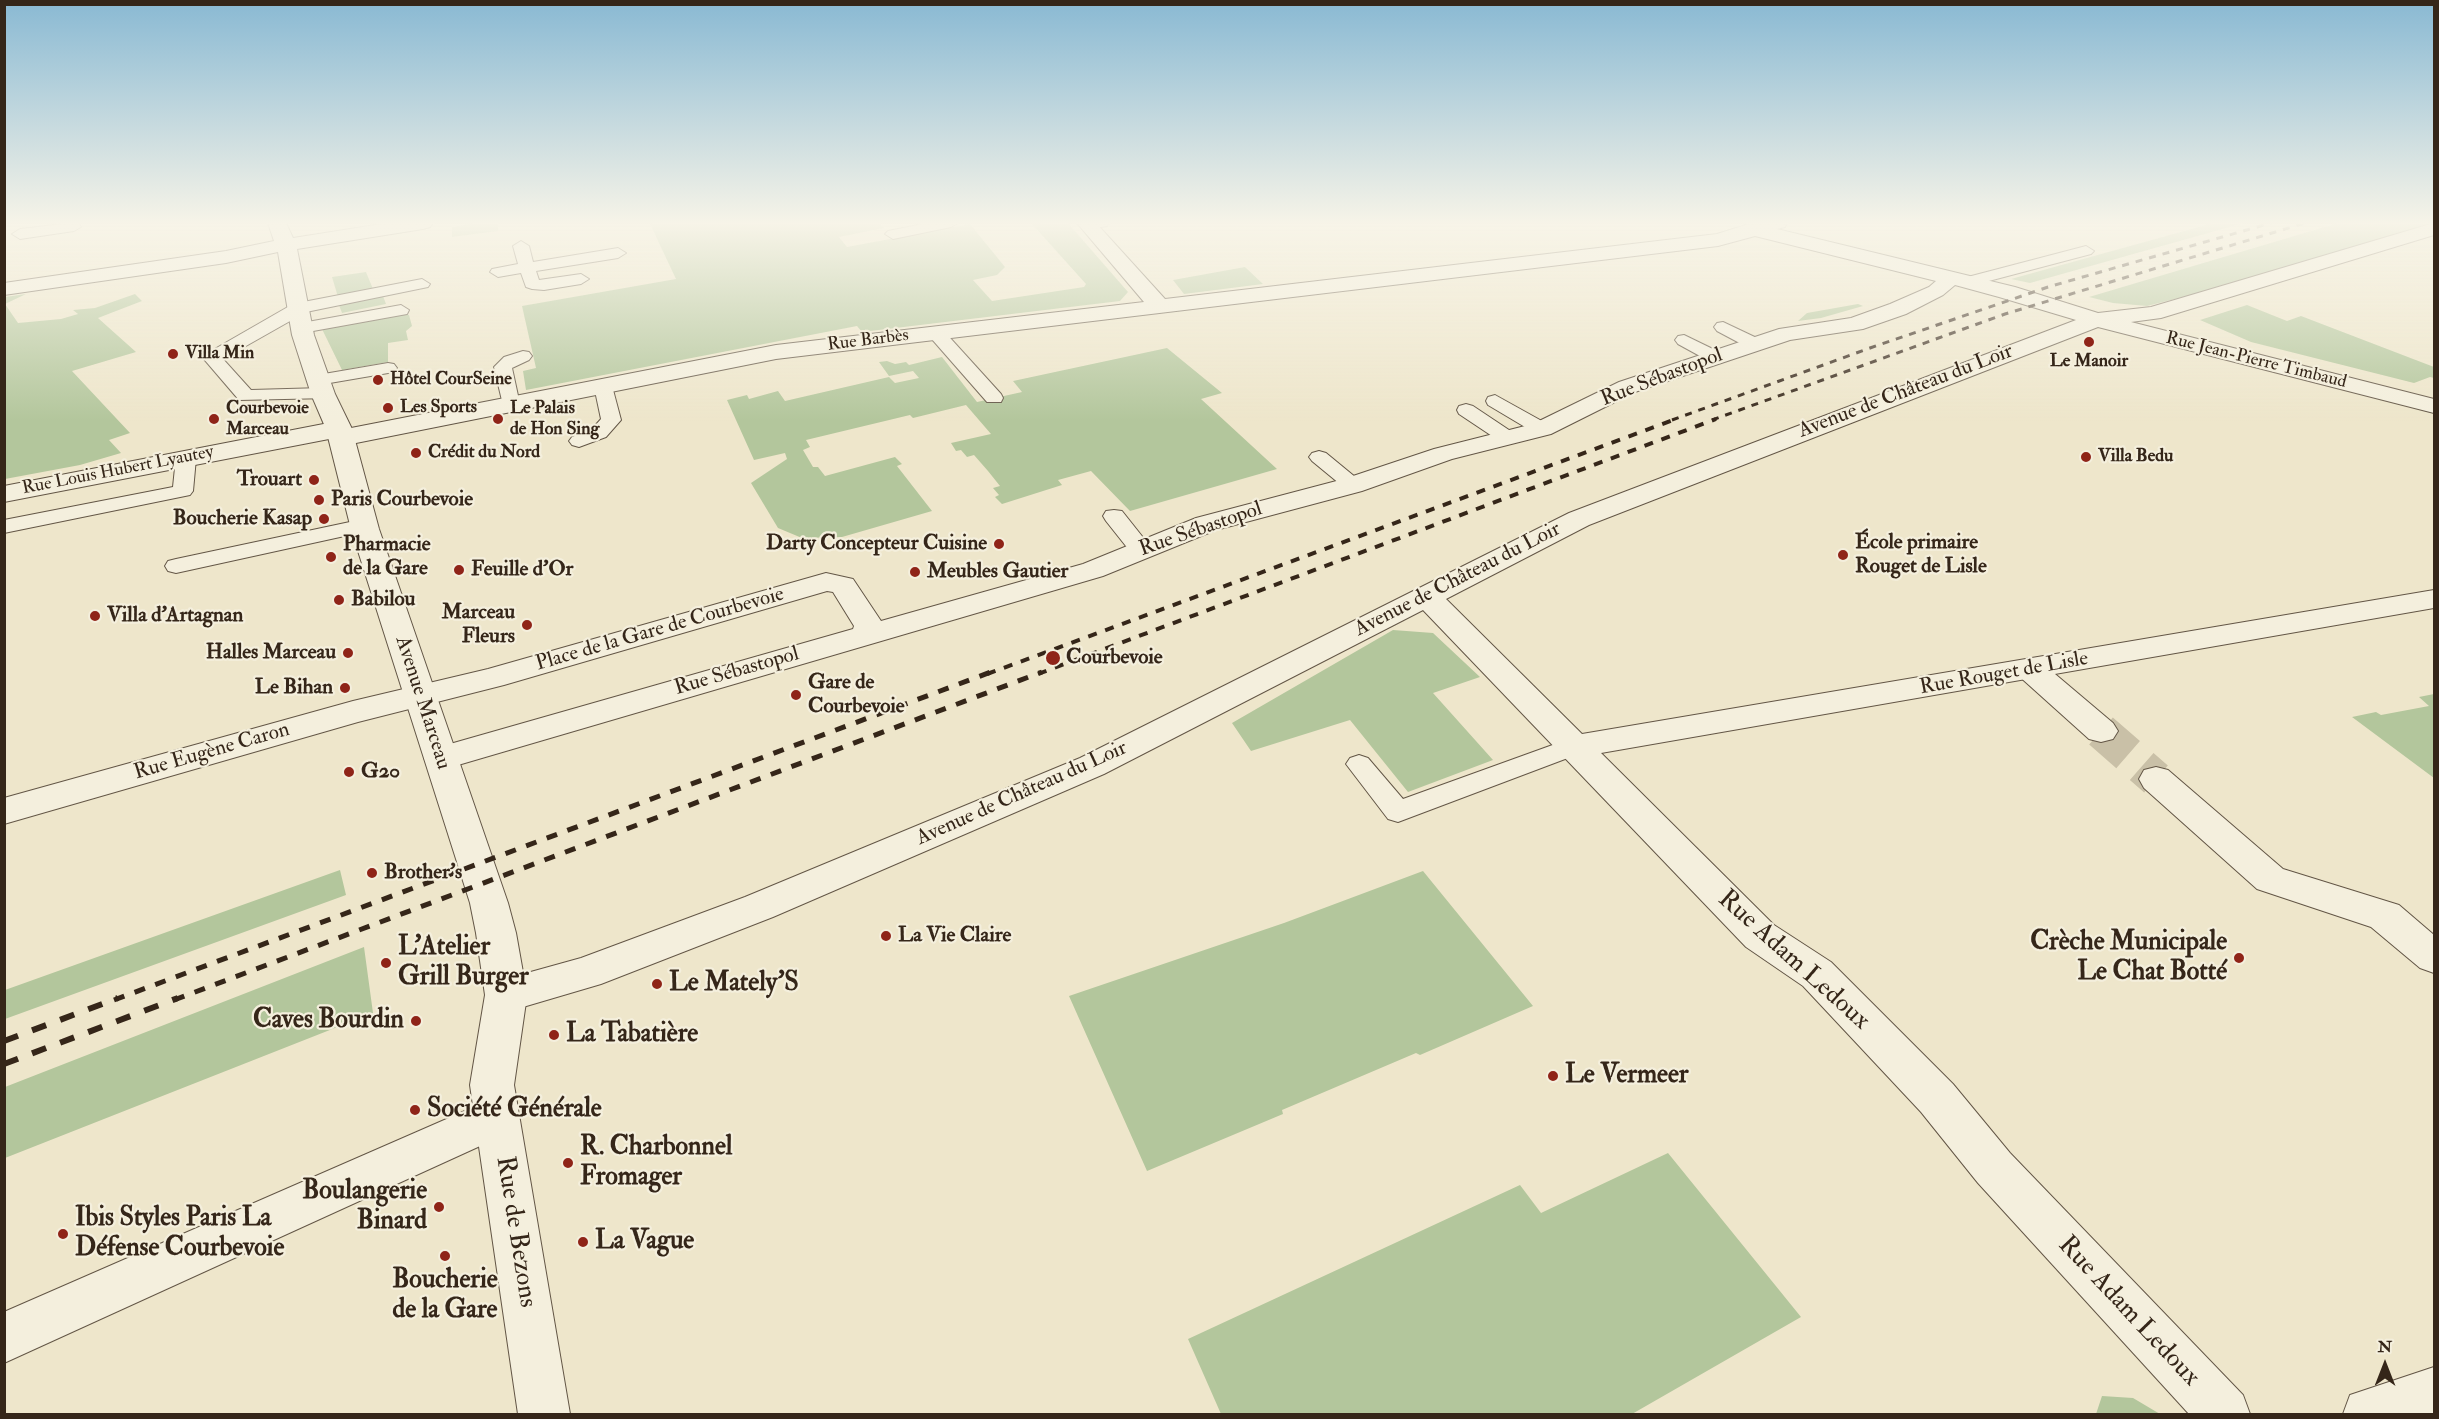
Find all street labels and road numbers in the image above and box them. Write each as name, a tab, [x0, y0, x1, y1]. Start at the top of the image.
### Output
street label: Rue Barbès	[826, 325, 910, 357]
street label: Rue Jean-Pierre Timbaud	[2163, 328, 2349, 394]
street label: Avenue de Château du Loir	[1795, 339, 2017, 445]
street label: Rue Sébastopol	[1598, 343, 1726, 413]
street label: Rue Louis Hubert Lyautey	[20, 442, 216, 500]
street label: Rue Sébastopol	[1136, 497, 1266, 563]
street label: Avenue de Château du Loir	[1351, 517, 1565, 643]
street label: Place de la Gare de Courbevoie	[533, 582, 787, 678]
street label: Avenue Marceau	[389, 633, 455, 773]
street label: Rue Sébastopol	[672, 642, 802, 702]
street label: Rue Rouget de Lisle	[1918, 647, 2090, 701]
street label: Rue Eugène Caron	[131, 718, 293, 786]
street label: Avenue de Château du Loir	[913, 736, 1131, 852]
street label: Rue Adam Ledoux	[1711, 885, 1875, 1037]
street label: Rue de Bezons	[488, 1154, 542, 1310]
street label: Rue Adam Ledoux	[2051, 1230, 2205, 1394]

